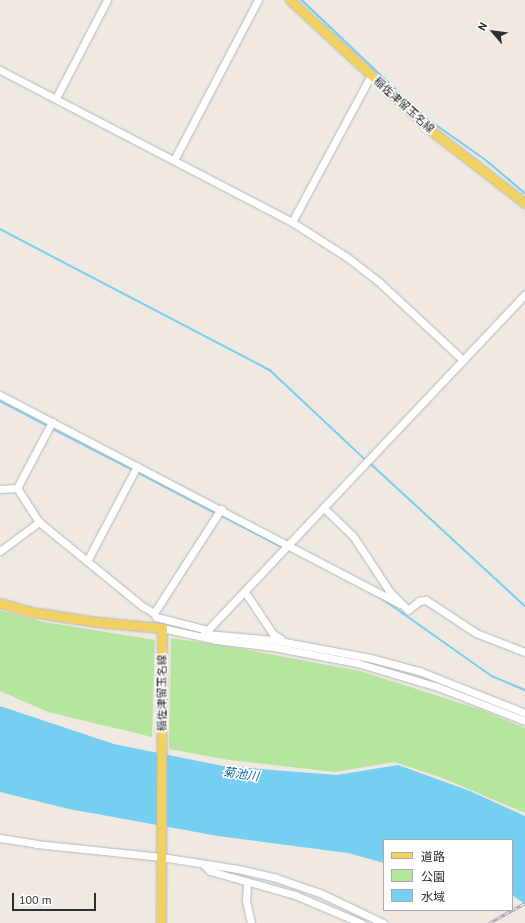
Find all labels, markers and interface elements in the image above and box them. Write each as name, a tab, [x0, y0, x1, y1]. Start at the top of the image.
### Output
north arrow	[473, 12, 513, 52]
text: N	[475, 20, 490, 33]
street label: 稲佐津留玉名線	[371, 74, 437, 136]
street label: 稲佐津留玉名線	[155, 655, 169, 731]
water label: 菊池川	[222, 764, 260, 784]
legend	[383, 839, 513, 911]
text: 道路	[421, 849, 445, 864]
text: 公園	[421, 869, 445, 884]
scale bar	[14, 885, 98, 911]
text: 水域	[421, 889, 445, 904]
text: 100 m	[19, 892, 52, 907]

